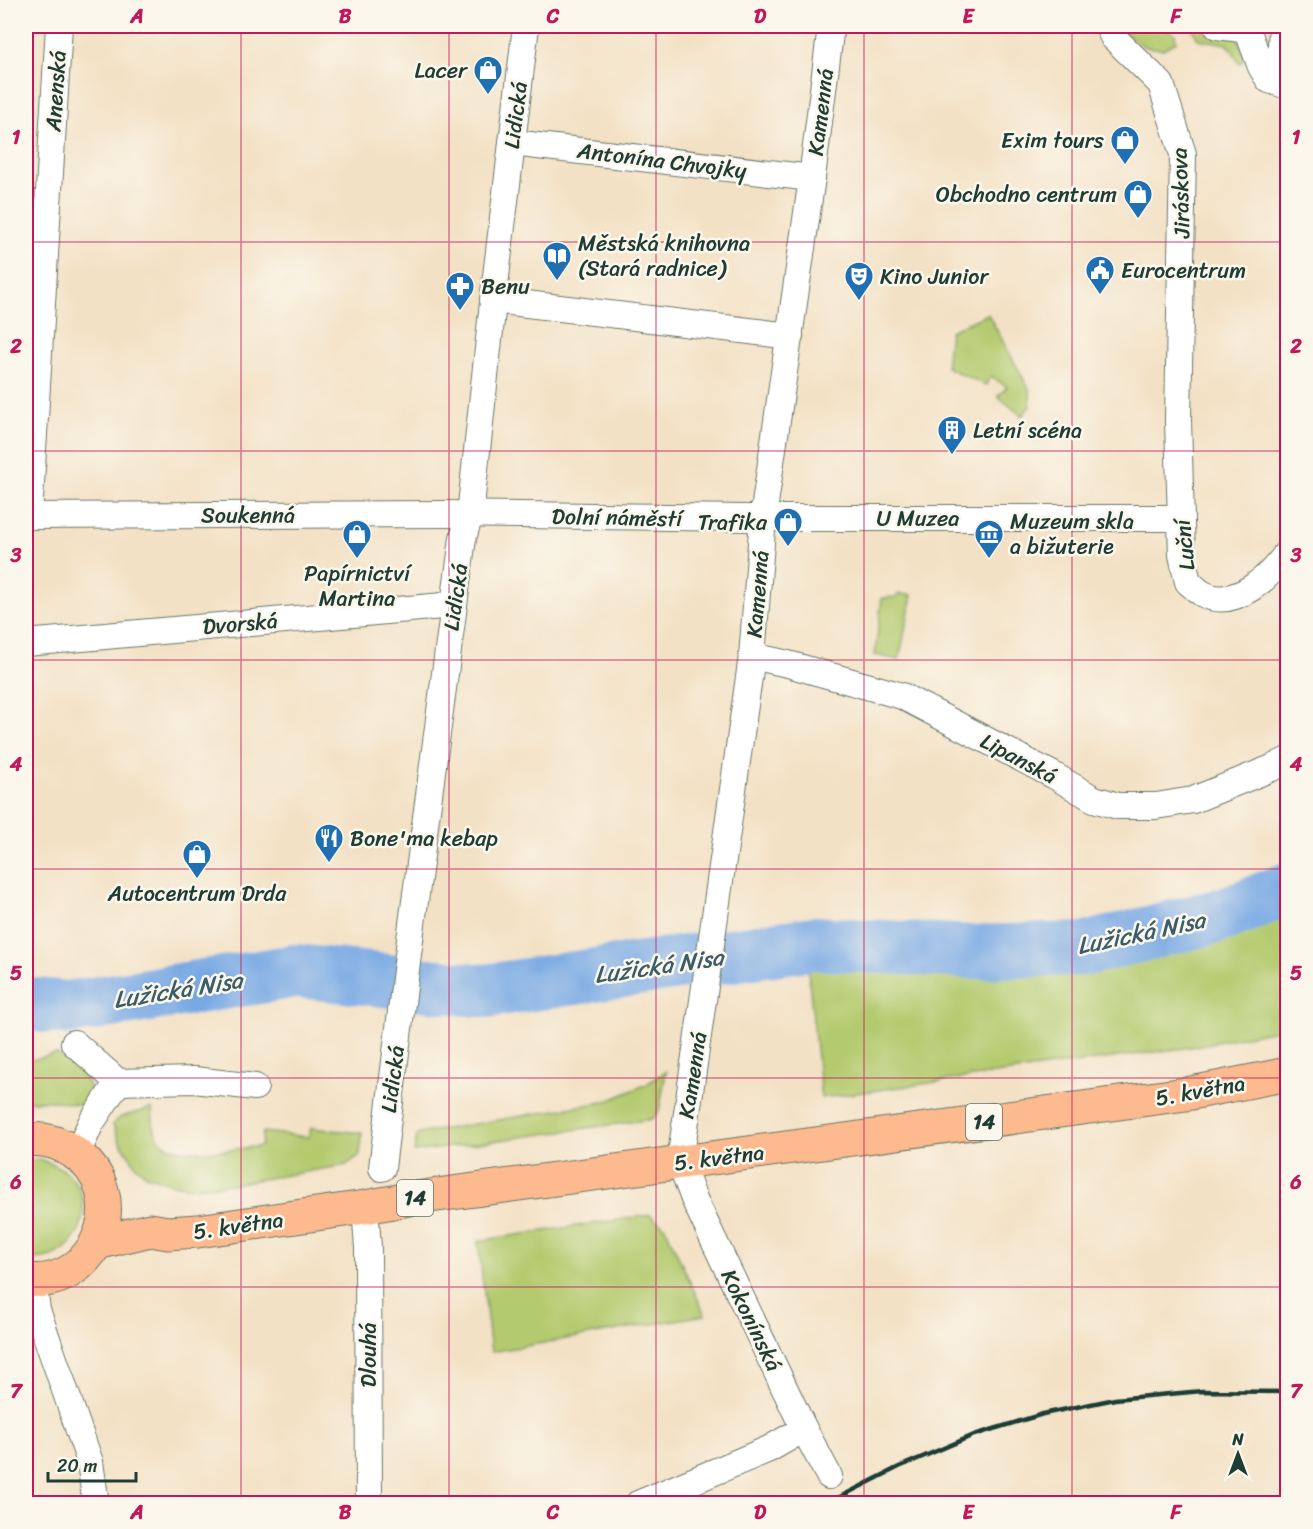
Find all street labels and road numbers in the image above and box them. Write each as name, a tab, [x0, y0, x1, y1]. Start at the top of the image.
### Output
street label: Anenská	[33, 49, 78, 134]
street label: Kamenná	[796, 66, 845, 158]
street label: Lidická	[492, 79, 539, 151]
street label: Antonína Chvojky	[574, 131, 750, 190]
street label: Jiráskova	[1159, 147, 1202, 240]
street label: Soukenná	[201, 496, 295, 535]
street label: Dolní náměstí	[551, 497, 685, 538]
street label: U Muzea	[877, 499, 959, 538]
street label: Luční	[1162, 515, 1207, 572]
street label: Kamenná	[734, 549, 781, 639]
street label: Lidická	[431, 561, 480, 633]
street label: Dvorská	[201, 601, 279, 646]
street label: Lipanská	[973, 722, 1064, 795]
street label: Kamenná	[666, 1029, 719, 1121]
street label: Lidická	[369, 1043, 416, 1115]
street label: 5. května	[1152, 1063, 1248, 1118]
road number: 14	[966, 1104, 1002, 1140]
street label: 5. května	[672, 1133, 766, 1182]
road number: 14	[397, 1180, 433, 1216]
street label: 5. května	[190, 1200, 286, 1251]
street label: Kokonínská	[710, 1262, 793, 1378]
street label: Dlouhá	[349, 1323, 388, 1387]

